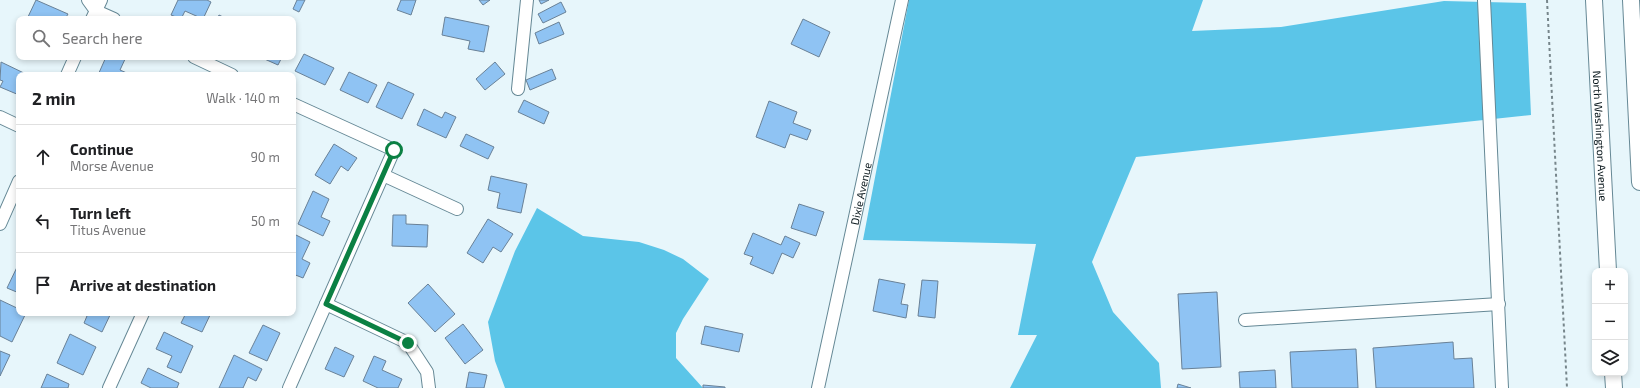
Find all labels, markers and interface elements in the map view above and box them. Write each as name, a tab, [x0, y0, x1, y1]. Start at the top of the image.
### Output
search box	[16, 16, 296, 60]
icon: search	[30, 27, 52, 49]
text: Search here	[62, 29, 143, 47]
street label: North Washington Avenue	[1591, 70, 1611, 202]
text: 2 min	[32, 88, 75, 108]
text: Walk · 140 m	[206, 90, 280, 106]
text: Continue	[70, 140, 133, 158]
route start	[385, 141, 403, 159]
icon: ahead	[32, 146, 54, 168]
text: 90 m	[250, 149, 280, 165]
text: Morse Avenue	[70, 158, 154, 174]
street label: Dixie Avenue	[847, 161, 873, 226]
text: Turn left	[70, 204, 131, 222]
icon: left	[32, 210, 54, 232]
text: 50 m	[251, 213, 280, 229]
text: Titus Avenue	[70, 222, 146, 238]
map controls	[1592, 268, 1628, 376]
button: +	[1592, 268, 1628, 304]
icon: arrive	[32, 274, 54, 296]
text: Arrive at destination	[70, 276, 216, 294]
button: −	[1592, 304, 1628, 340]
route end	[399, 334, 417, 352]
button: layers	[1592, 340, 1628, 376]

